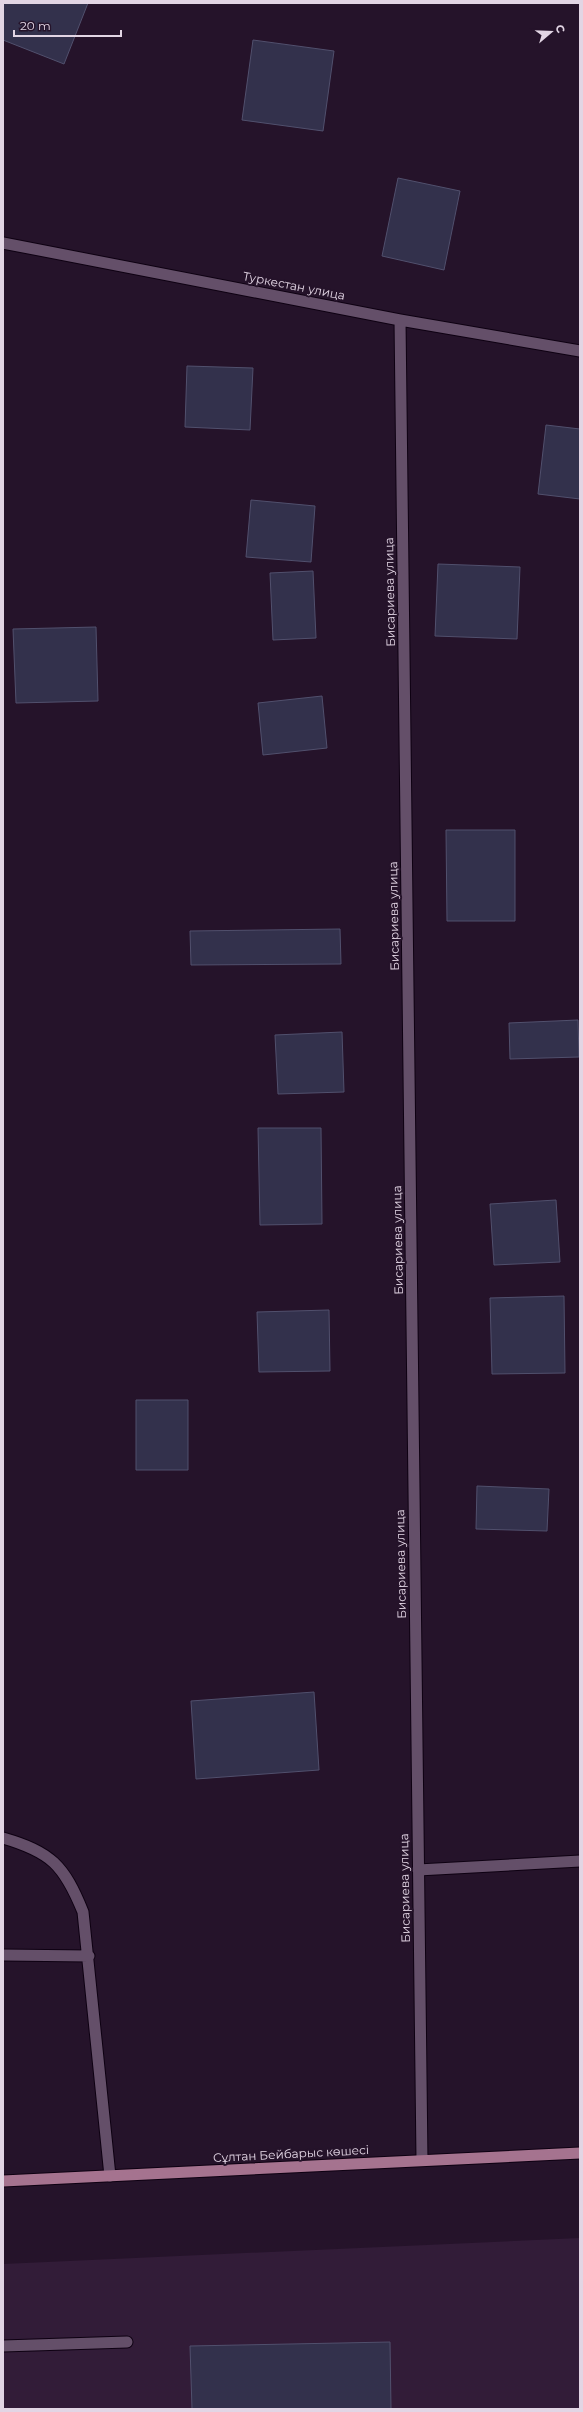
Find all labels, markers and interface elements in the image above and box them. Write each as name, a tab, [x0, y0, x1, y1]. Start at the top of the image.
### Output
scale bar	[14, 12, 121, 38]
north arrow	[531, 12, 571, 52]
text: 20 m	[20, 18, 51, 33]
text: С	[553, 23, 568, 35]
street label: Туркестан улица	[242, 268, 346, 303]
street label: Бисариева улица	[381, 537, 398, 647]
street label: Бисариева улица	[385, 861, 402, 971]
street label: Бисариева улица	[389, 1185, 406, 1295]
street label: Бисариева улица	[392, 1509, 409, 1619]
street label: Бисариева улица	[396, 1833, 413, 1943]
street label: Сұлтан Бейбарыс көшесі	[213, 2142, 369, 2165]

